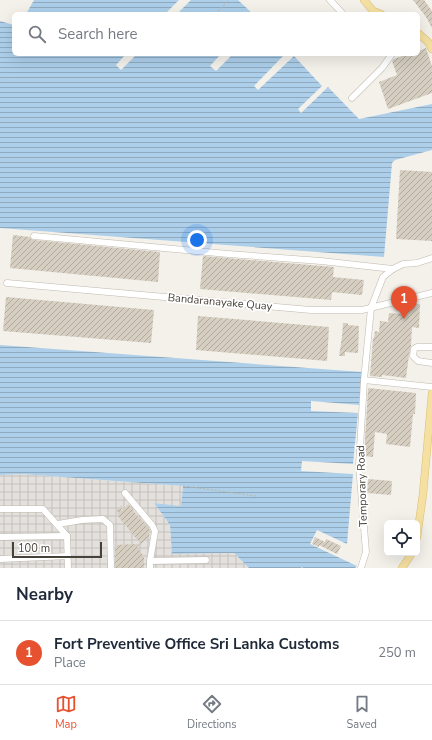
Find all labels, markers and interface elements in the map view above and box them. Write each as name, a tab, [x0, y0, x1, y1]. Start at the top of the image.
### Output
search box	[12, 12, 420, 56]
icon: search	[26, 23, 48, 45]
text: Search here	[58, 24, 138, 44]
your location	[187, 230, 207, 250]
pin: 1	[391, 286, 417, 319]
street label: Bandaranayake Quay	[167, 290, 273, 314]
street label: Temporary Road	[353, 445, 371, 527]
map controls	[384, 520, 420, 556]
button: locate	[384, 520, 420, 556]
scale bar	[12, 540, 102, 559]
text: 100 m	[18, 541, 50, 556]
text: Nearby	[16, 583, 73, 606]
text: Fort Preventive Office Sri Lanka Customs	[54, 634, 339, 654]
text: 1	[25, 644, 33, 662]
text: 250 m	[378, 644, 416, 662]
text: Place	[54, 654, 86, 672]
tab: Map	[55, 693, 77, 732]
tab: Directions	[187, 693, 237, 732]
tab: Saved	[347, 693, 377, 732]

